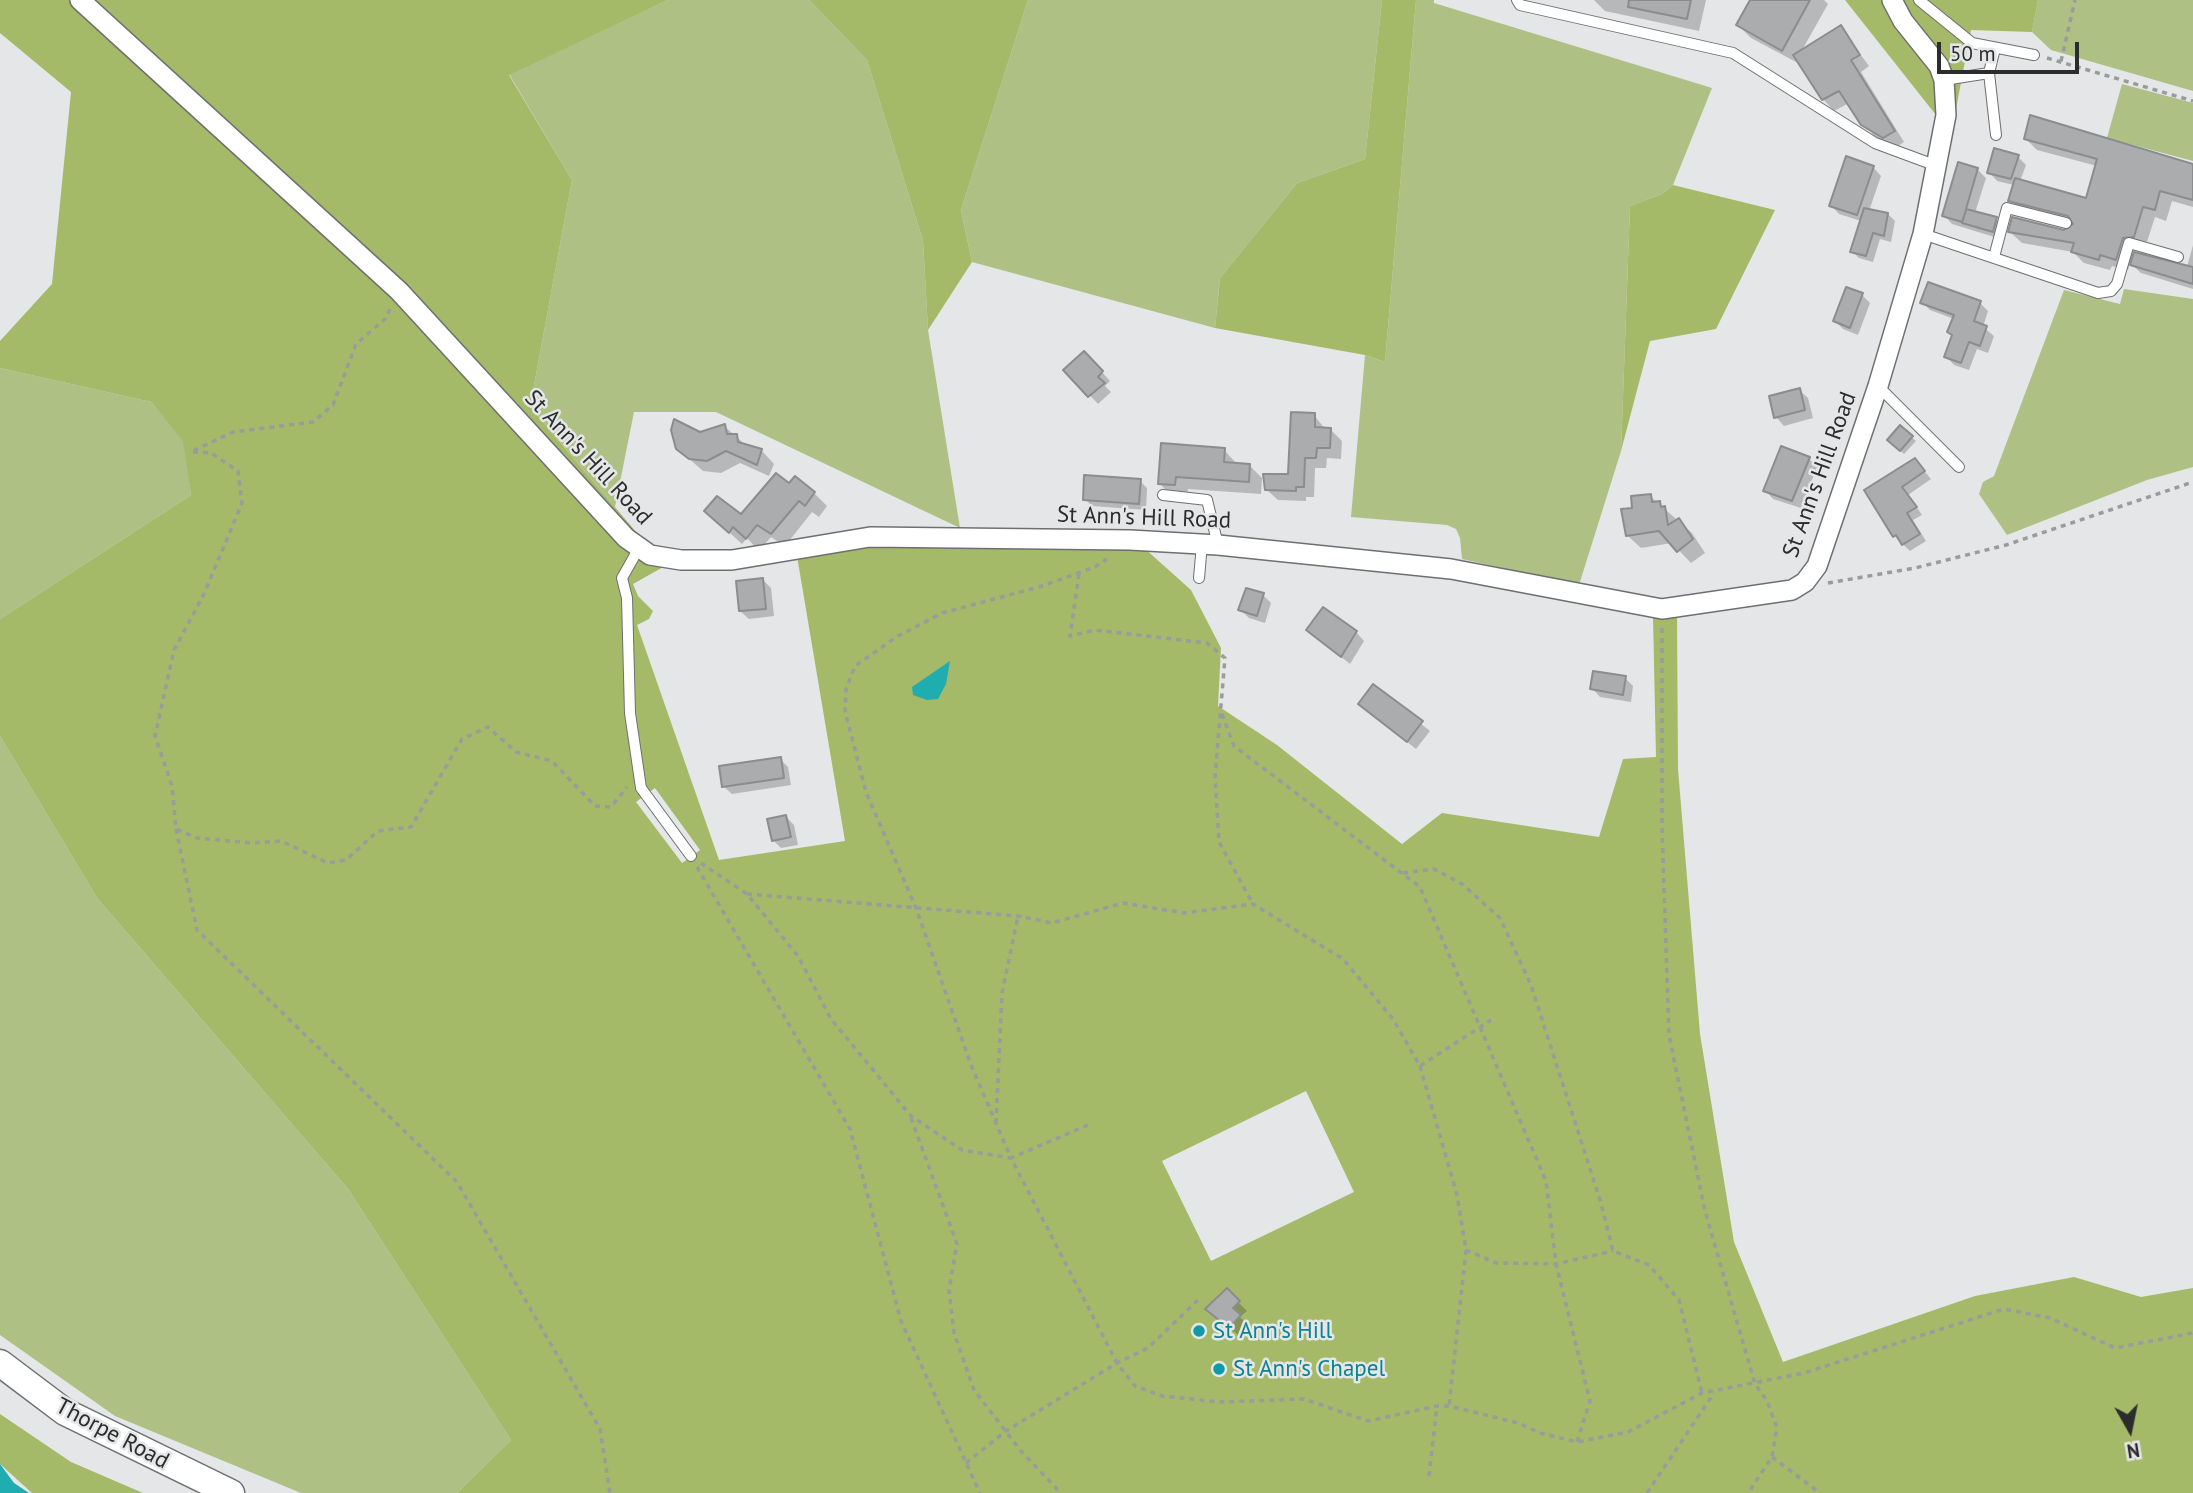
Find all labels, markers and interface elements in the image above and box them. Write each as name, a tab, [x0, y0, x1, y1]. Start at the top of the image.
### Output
scale bar	[1941, 28, 2083, 72]
text: 50 m	[1950, 40, 1996, 67]
street label: St Ann's Hill Road	[519, 385, 657, 531]
street label: St Ann's Hill Road	[1777, 388, 1863, 562]
street label: St Ann's Hill Road	[1057, 501, 1231, 535]
place label: St Ann's Hill	[1213, 1317, 1332, 1345]
marker: St Ann's Hill	[1191, 1323, 1207, 1339]
place label: St Ann's Chapel	[1233, 1355, 1385, 1383]
marker: St Ann's Chapel	[1211, 1361, 1227, 1377]
street label: Thorpe Road	[51, 1393, 173, 1475]
north arrow	[2095, 1395, 2165, 1465]
text: N	[2125, 1438, 2141, 1464]

